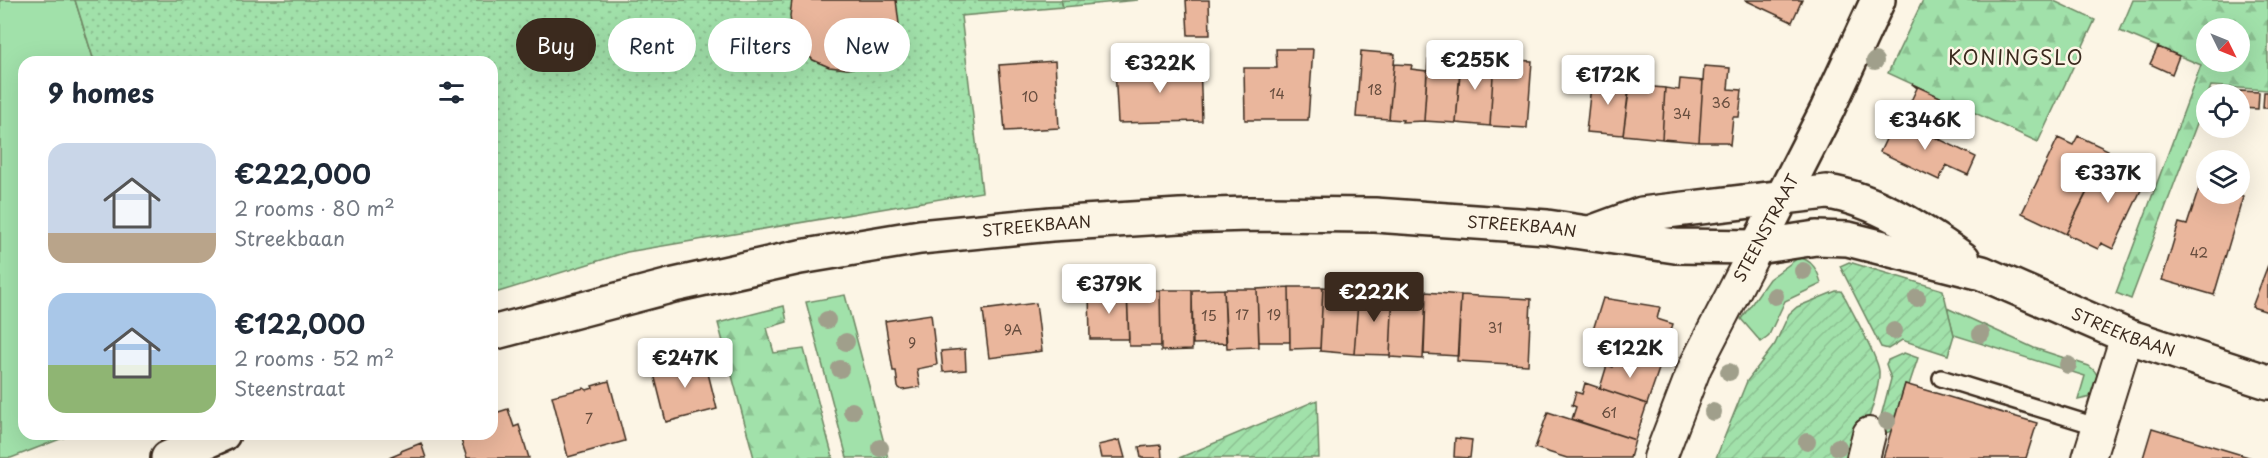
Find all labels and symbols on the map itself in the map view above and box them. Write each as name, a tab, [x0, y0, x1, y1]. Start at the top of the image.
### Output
north arrow	[2196, 18, 2250, 72]
pin: €255K	[1433, 40, 1517, 91]
district label: KONINGSLO	[1948, 42, 2084, 72]
pin: €322K	[1118, 43, 1202, 94]
pin: €172K	[1566, 55, 1650, 106]
house number: 18	[1367, 79, 1383, 100]
house number: 14	[1269, 83, 1285, 104]
house number: 10	[1022, 86, 1038, 107]
house number: 36	[1711, 92, 1731, 113]
pin: €346K	[1883, 100, 1967, 151]
house number: 34	[1673, 103, 1691, 124]
pin: €337K	[2066, 153, 2150, 204]
street label: STEENSTRAAT	[1727, 169, 1804, 286]
street label: STREEKBAAN	[1466, 208, 1578, 242]
street label: STREEKBAAN	[981, 209, 1092, 242]
house number: 42	[2190, 242, 2208, 263]
pin: €379K	[1067, 264, 1151, 315]
pin: €222K	[1332, 272, 1416, 323]
street label: STREEKBAAN	[2068, 300, 2179, 362]
house number: 17	[1235, 304, 1249, 325]
house number: 19	[1267, 304, 1281, 325]
house number: 15	[1201, 305, 1217, 326]
house number: 31	[1488, 317, 1502, 338]
house number: 9A	[1004, 319, 1023, 340]
pin: €122K	[1588, 328, 1672, 379]
house number: 9	[908, 332, 916, 353]
pin: €247K	[643, 338, 727, 389]
house number: 61	[1601, 402, 1617, 423]
house number: 7	[585, 408, 593, 429]

